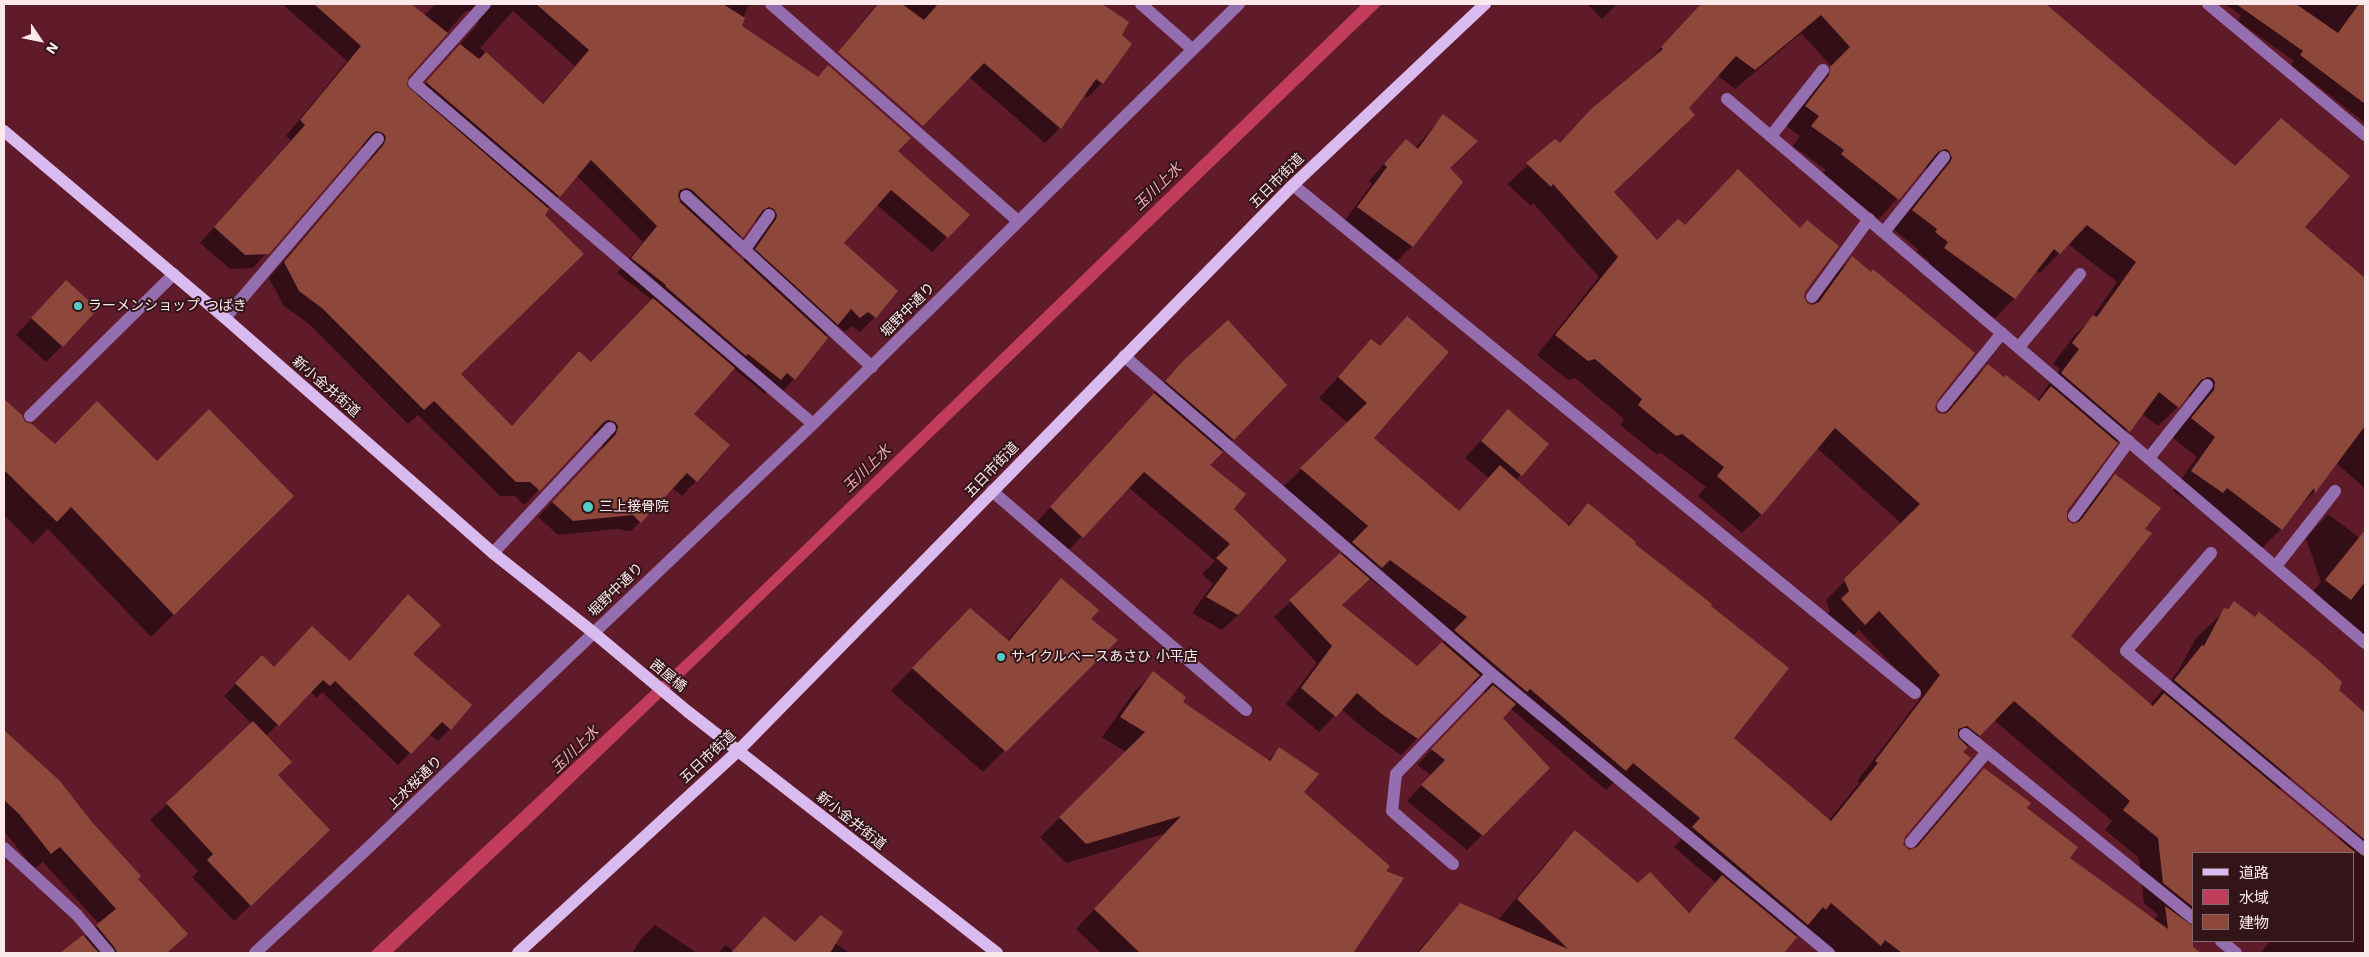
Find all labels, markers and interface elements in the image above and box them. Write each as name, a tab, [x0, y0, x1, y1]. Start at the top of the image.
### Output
north arrow	[15, 15, 65, 65]
text: N	[43, 40, 62, 57]
street label: 五日市街道	[1246, 150, 1308, 212]
water label: 玉川上水	[1130, 160, 1186, 214]
street label: 堀野中通り	[877, 279, 939, 341]
place label: ラーメンショップ つばき	[88, 298, 247, 314]
marker: ラーメンショップ つばき	[72, 300, 84, 312]
street label: 新小金井街道	[289, 353, 363, 421]
street label: 五日市街道	[962, 439, 1022, 501]
water label: 玉川上水	[839, 442, 895, 496]
place label: 三上接骨院	[599, 499, 669, 515]
marker: 三上接骨院	[581, 500, 595, 514]
street label: 堀野中通り	[585, 560, 647, 620]
place label: サイクルベースあさひ 小平店	[1011, 649, 1198, 665]
marker: サイクルベースあさひ 小平店	[995, 651, 1007, 663]
street label: 茜屋橋	[646, 656, 690, 696]
water label: 玉川上水	[547, 723, 603, 777]
street label: 五日市街道	[677, 727, 739, 787]
street label: 上水桜通り	[384, 753, 446, 813]
street label: 新小金井街道	[813, 789, 889, 853]
legend	[2192, 852, 2354, 942]
text: 道路	[2239, 864, 2269, 882]
text: 水域	[2239, 889, 2269, 907]
text: 建物	[2239, 914, 2269, 932]

